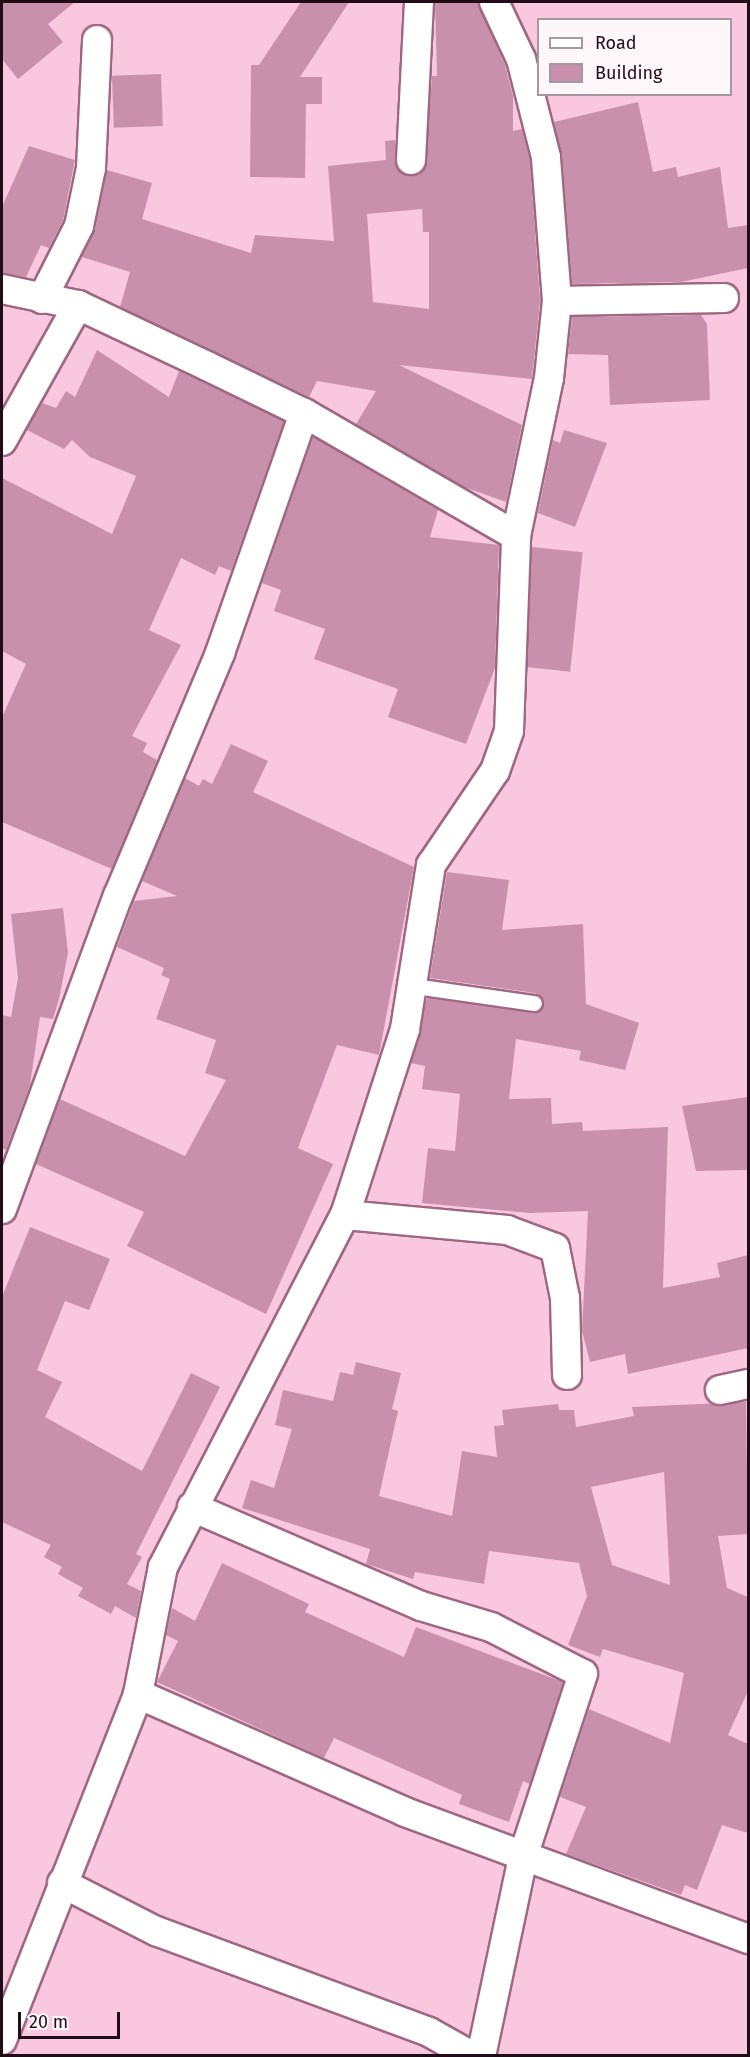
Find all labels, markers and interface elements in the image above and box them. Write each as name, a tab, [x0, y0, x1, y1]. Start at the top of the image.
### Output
legend	[537, 18, 732, 96]
text: Road	[595, 32, 637, 54]
text: Building	[595, 62, 662, 84]
scale bar	[21, 2000, 123, 2038]
text: 20 m	[29, 2011, 68, 2033]

